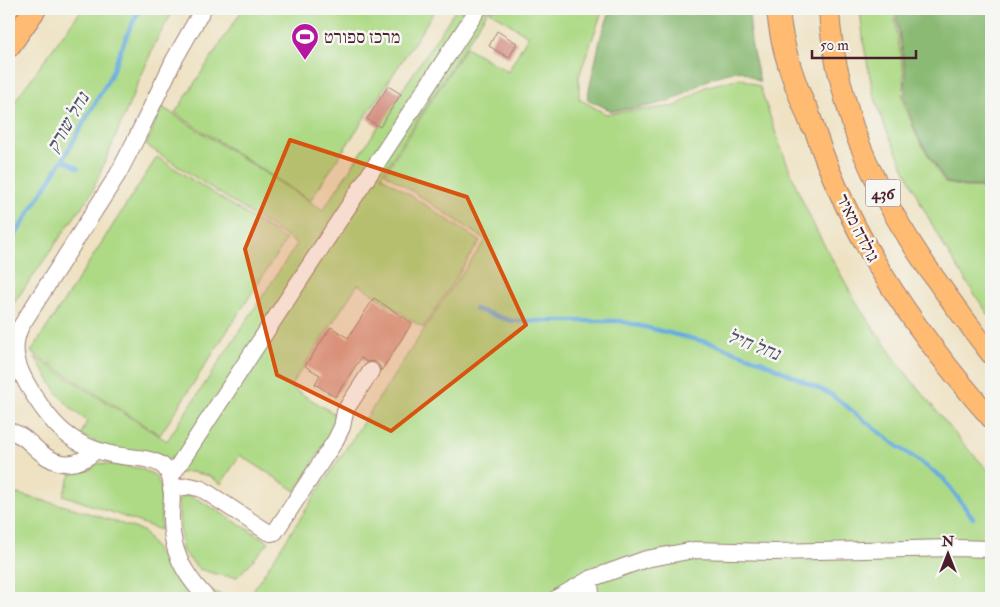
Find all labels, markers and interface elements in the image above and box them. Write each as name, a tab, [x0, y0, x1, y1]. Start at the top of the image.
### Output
sports icon: מרכז ספורט	[290, 22, 320, 61]
place label: מרכז ספורט	[324, 26, 401, 49]
scale bar	[812, 28, 916, 60]
text: 50 m	[820, 36, 849, 55]
water label: נחל שורק	[41, 87, 95, 157]
road number: 436	[866, 180, 900, 207]
street label: גולדה מאיר	[831, 190, 885, 266]
water label: נחל חיל	[724, 324, 785, 367]
north arrow	[922, 530, 972, 580]
text: N	[941, 533, 955, 550]

